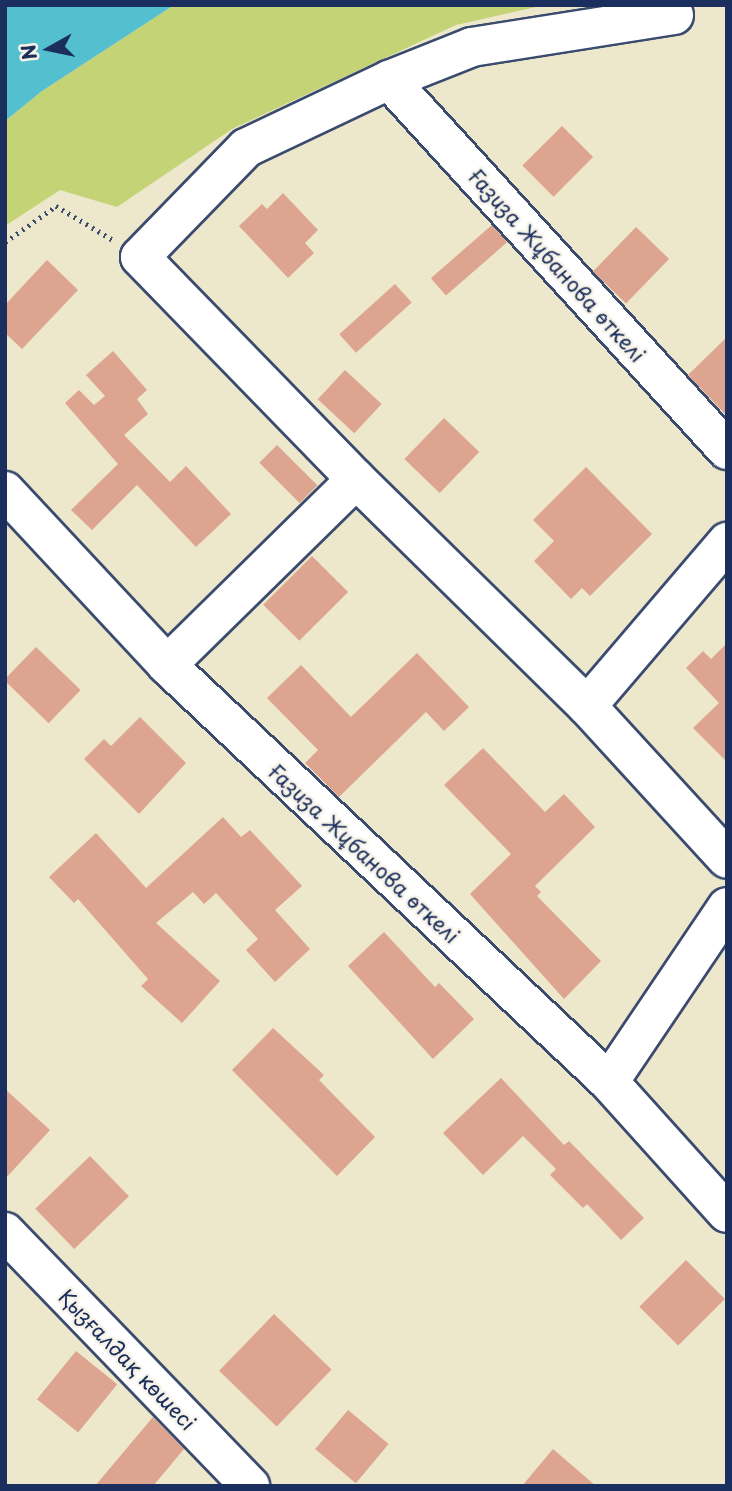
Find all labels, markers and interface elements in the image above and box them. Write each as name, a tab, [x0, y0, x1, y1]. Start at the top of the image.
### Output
north arrow	[14, 14, 84, 84]
text: N	[13, 43, 43, 62]
street label: Ғазиза Жұбанова өткелі	[464, 163, 652, 367]
street label: Ғазиза Жұбанова өткелі	[264, 758, 466, 948]
street label: Қызғалдақ көшесі	[54, 1283, 202, 1435]

